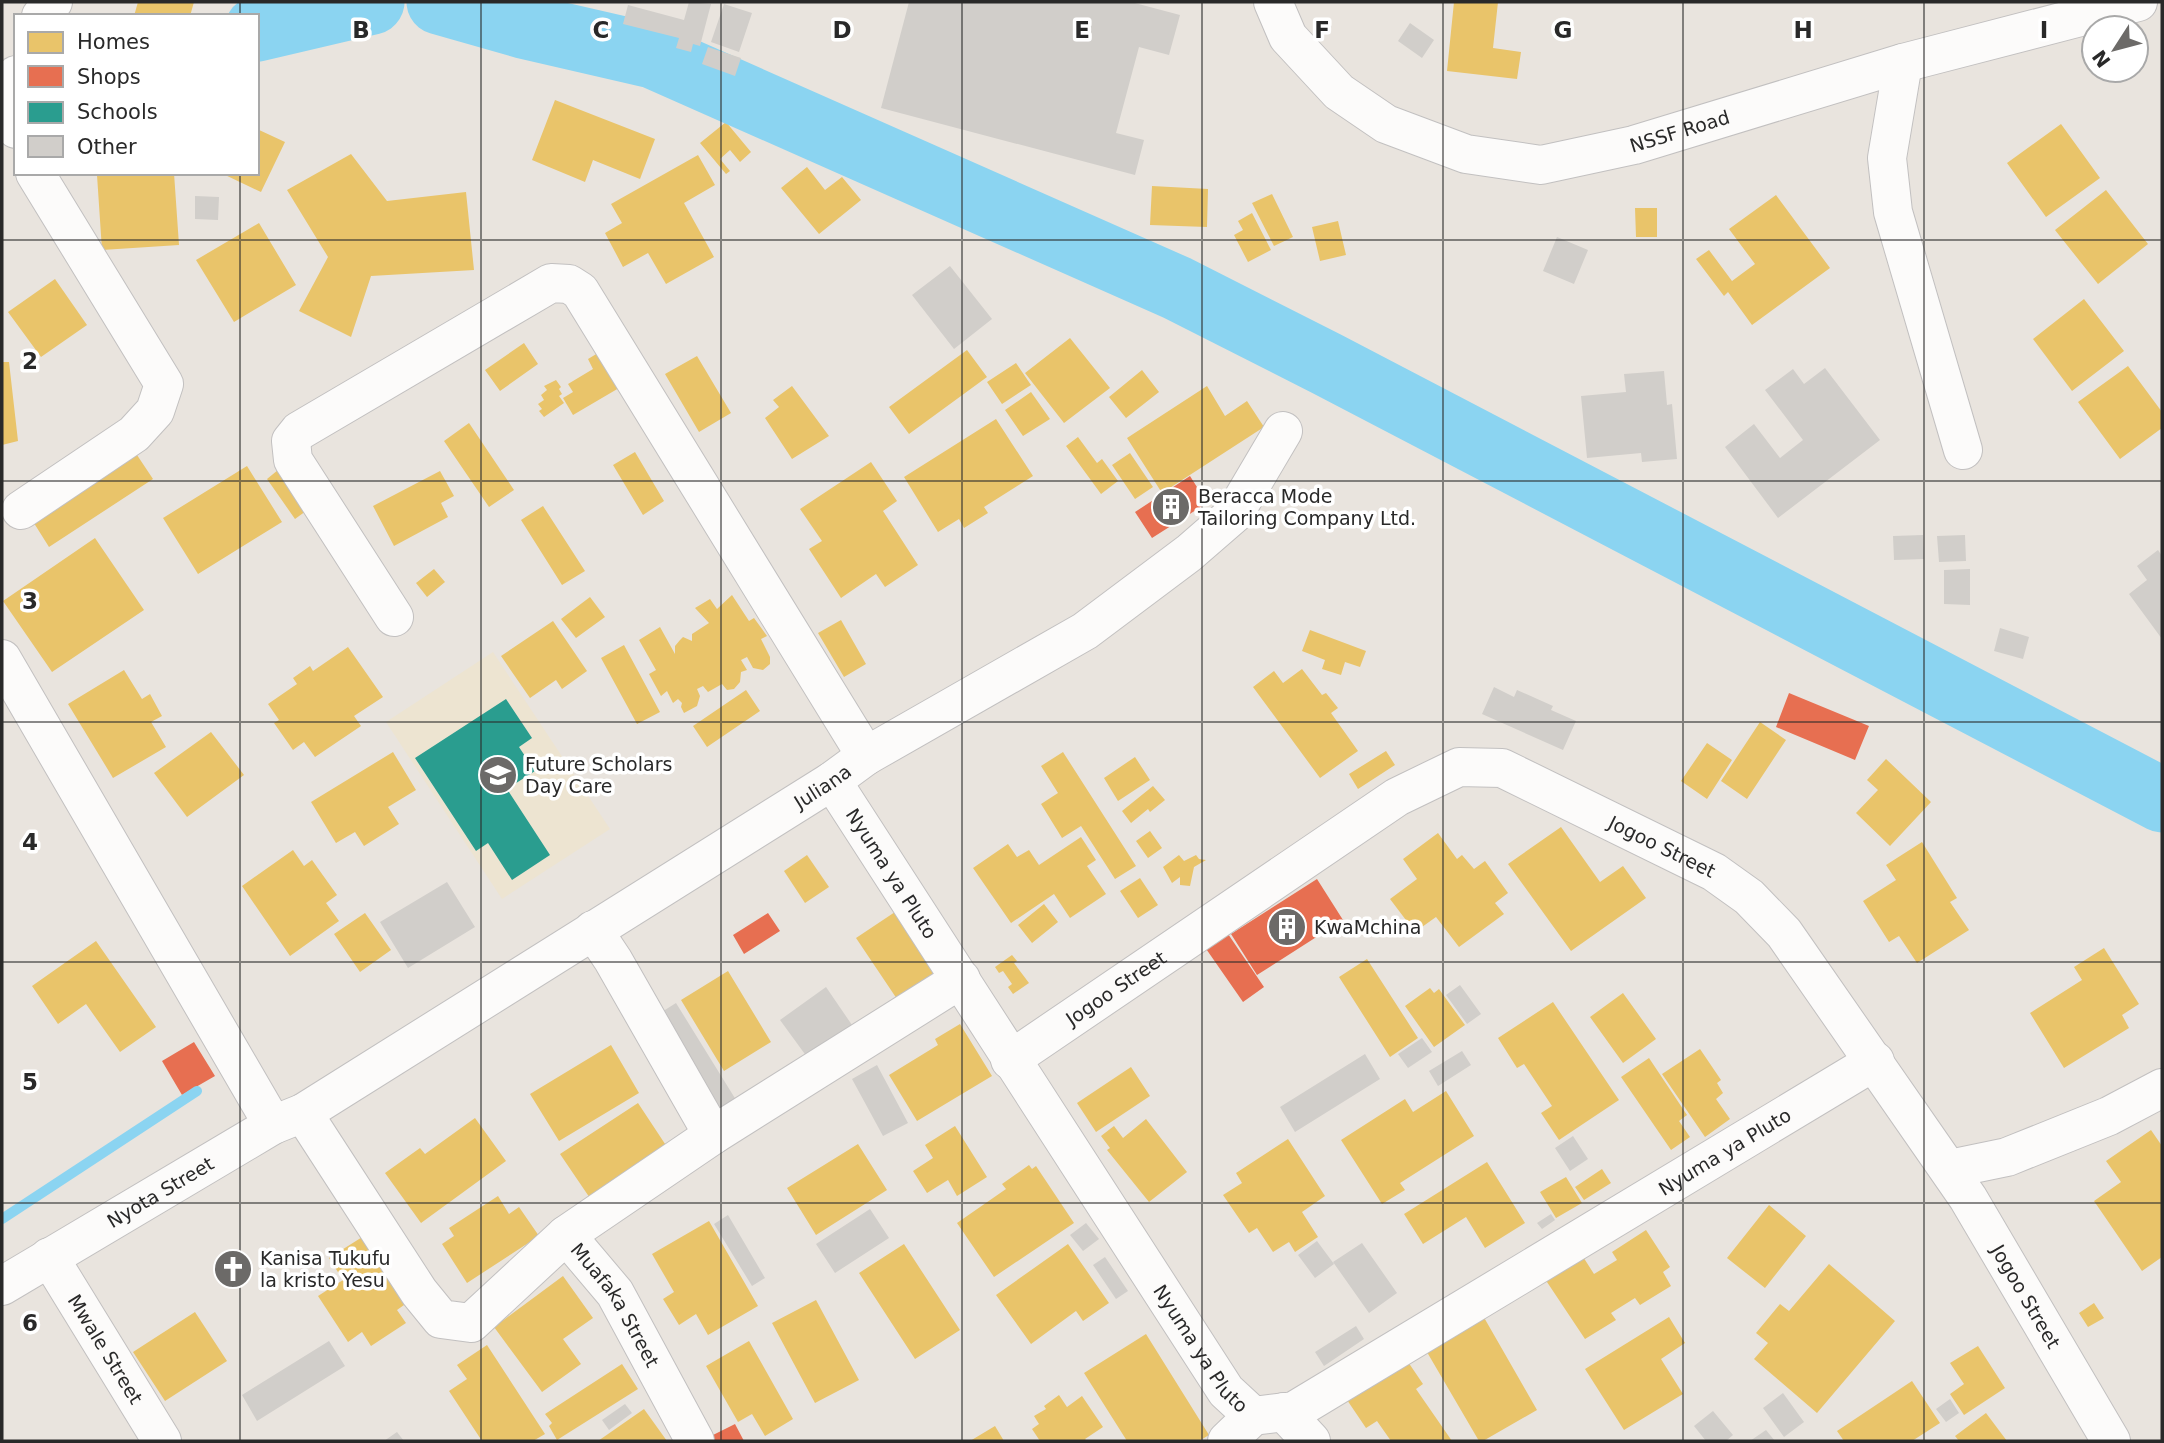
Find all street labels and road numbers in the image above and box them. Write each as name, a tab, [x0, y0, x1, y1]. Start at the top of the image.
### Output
street label: NSSF Road	[1627, 106, 1732, 157]
street label: Juliana	[789, 760, 855, 814]
street label: Nyuma ya Pluto	[842, 804, 942, 943]
street label: Jogoo Street	[1604, 811, 1719, 882]
street label: Jogoo Street	[1061, 946, 1170, 1030]
street label: Nyuma ya Pluto	[1654, 1103, 1795, 1200]
street label: Nyota Street	[103, 1152, 217, 1232]
street label: Muafaka Street	[567, 1238, 664, 1371]
street label: Jogoo Street	[1986, 1240, 2065, 1352]
street label: Nyuma ya Pluto	[1149, 1280, 1253, 1417]
street label: Mwale Street	[64, 1290, 147, 1408]

